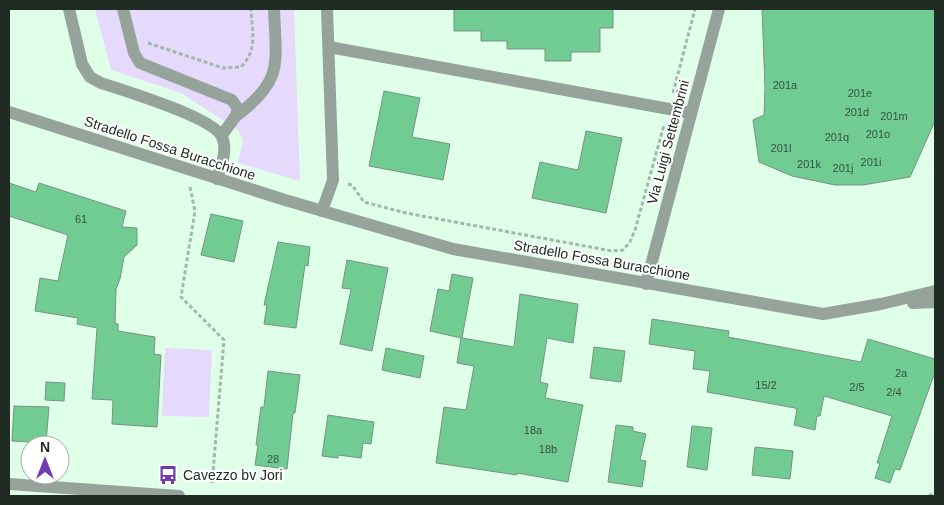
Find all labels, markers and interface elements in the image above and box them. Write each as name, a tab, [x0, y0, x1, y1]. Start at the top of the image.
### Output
street label: Via Luigi Settembrini	[644, 78, 692, 206]
house number: 201a	[773, 79, 798, 91]
house number: 201e	[848, 87, 872, 99]
house number: 201d	[845, 106, 869, 118]
house number: 201m	[880, 110, 908, 122]
street label: Stradello Fossa Buracchione	[82, 113, 258, 183]
house number: 201o	[866, 128, 890, 140]
house number: 201q	[825, 131, 849, 143]
house number: 201l	[771, 142, 791, 154]
house number: 201i	[861, 156, 881, 168]
house number: 201k	[797, 158, 821, 170]
house number: 201j	[833, 162, 853, 174]
house number: 61	[75, 213, 87, 225]
street label: Stradello Fossa Buracchione	[512, 237, 692, 283]
house number: 2a	[895, 367, 908, 379]
house number: 15/2	[755, 379, 777, 391]
house number: 2/5	[849, 381, 865, 393]
house number: 2/4	[886, 386, 902, 398]
house number: 18a	[524, 424, 543, 436]
north arrow	[20, 435, 70, 485]
text: N	[40, 439, 50, 455]
house number: 18b	[539, 443, 557, 455]
house number: 28	[267, 453, 279, 465]
bus stop icon: Cavezzo bv Jori	[157, 464, 179, 486]
place label: Cavezzo bv Jori	[183, 467, 283, 483]

